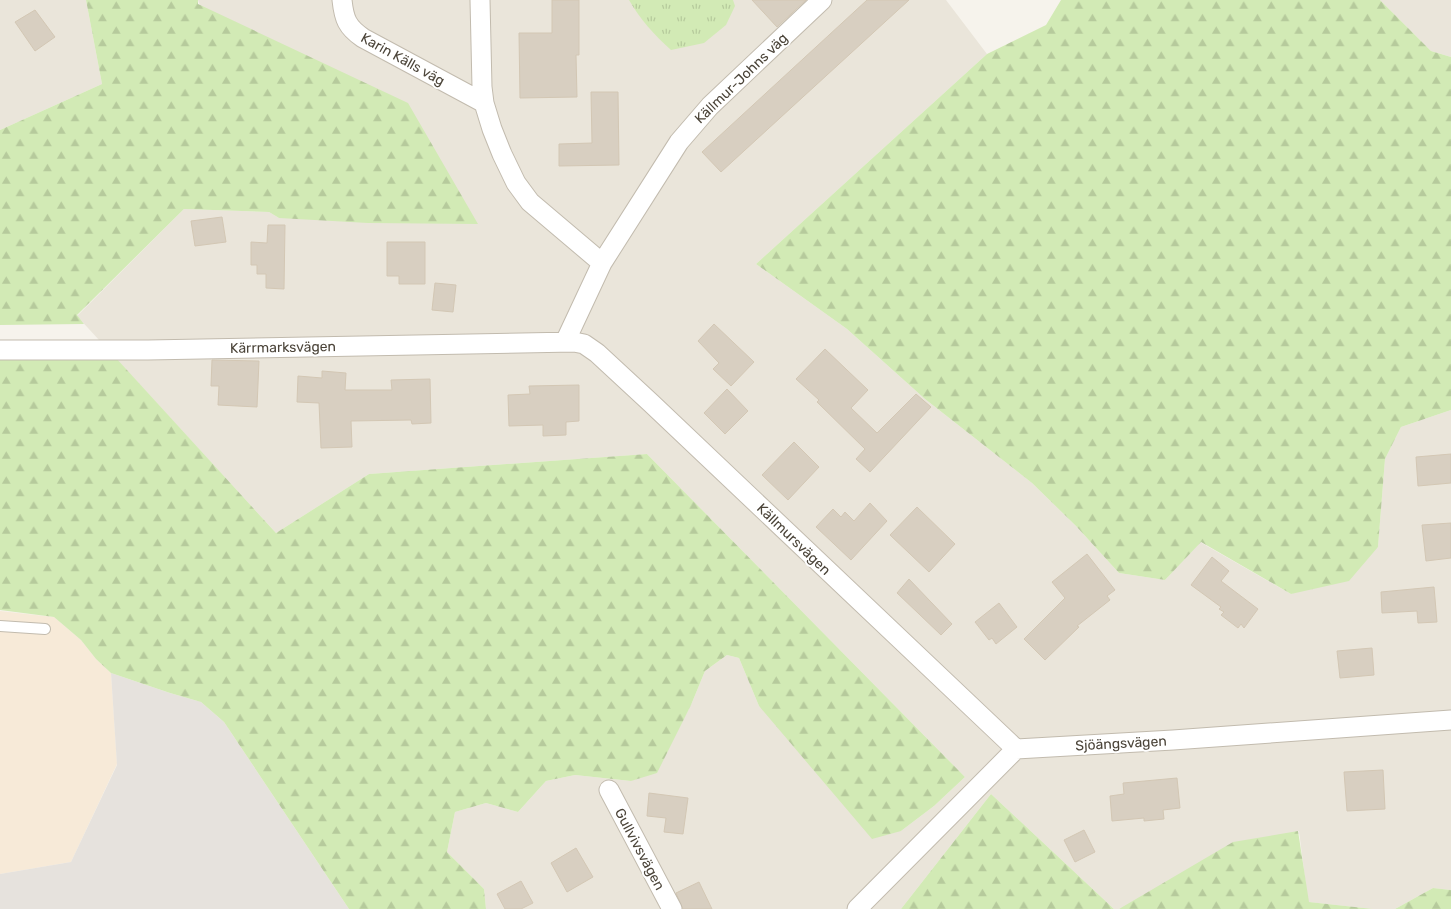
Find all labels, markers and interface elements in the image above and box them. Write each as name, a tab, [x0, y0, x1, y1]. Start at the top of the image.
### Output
street label: Karin Källs väg	[358, 29, 448, 89]
street label: Källmur-Johns väg	[691, 30, 791, 127]
street label: Kärrmarksvägen	[230, 338, 336, 357]
street label: Källmursvägen	[753, 500, 834, 579]
street label: Sjöängsvägen	[1075, 733, 1167, 754]
street label: Gullvivsvägen	[611, 805, 668, 893]

